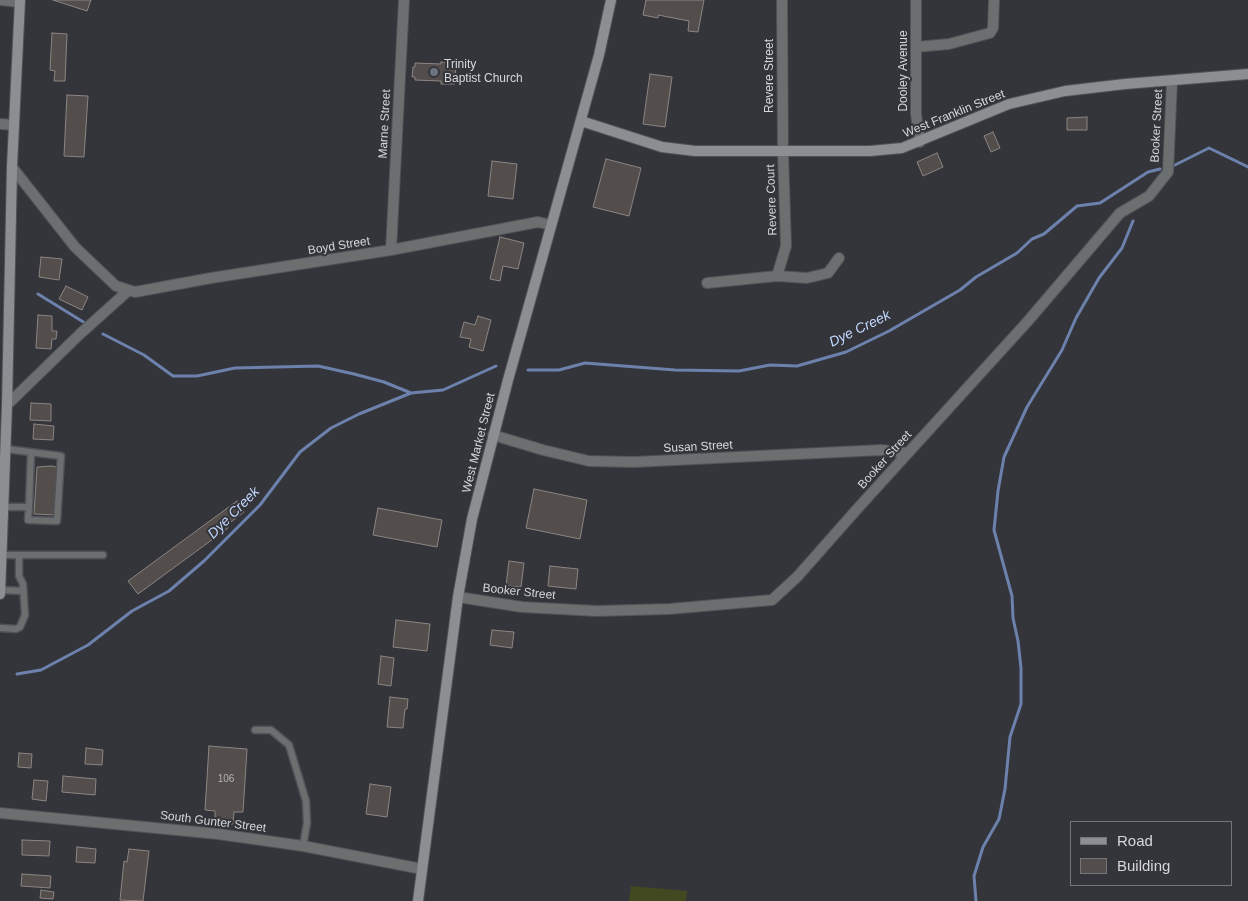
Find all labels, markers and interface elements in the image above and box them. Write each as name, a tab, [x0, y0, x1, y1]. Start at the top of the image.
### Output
street label: Dooley Avenue	[897, 30, 911, 112]
street label: Revere Street	[763, 39, 777, 113]
place label: Trinity Baptist Church	[444, 58, 523, 86]
marker: Trinity Baptist Church	[428, 66, 440, 78]
street label: West Franklin Street	[901, 87, 1007, 141]
street label: Marne Street	[376, 89, 394, 159]
street label: Booker Street	[1148, 89, 1166, 163]
street label: Revere Court	[764, 164, 780, 236]
street label: Boyd Street	[307, 234, 371, 258]
water label: Dye Creek	[827, 307, 893, 351]
street label: West Market Street	[460, 392, 498, 494]
street label: Booker Street	[855, 428, 915, 492]
street label: Susan Street	[663, 438, 733, 456]
water label: Dye Creek	[205, 484, 263, 542]
street label: Booker Street	[482, 581, 556, 603]
house number: 106	[218, 773, 234, 785]
street label: South Gunter Street	[159, 808, 267, 836]
legend	[1070, 821, 1233, 886]
text: Road	[1117, 832, 1153, 849]
text: Building	[1117, 857, 1170, 874]

